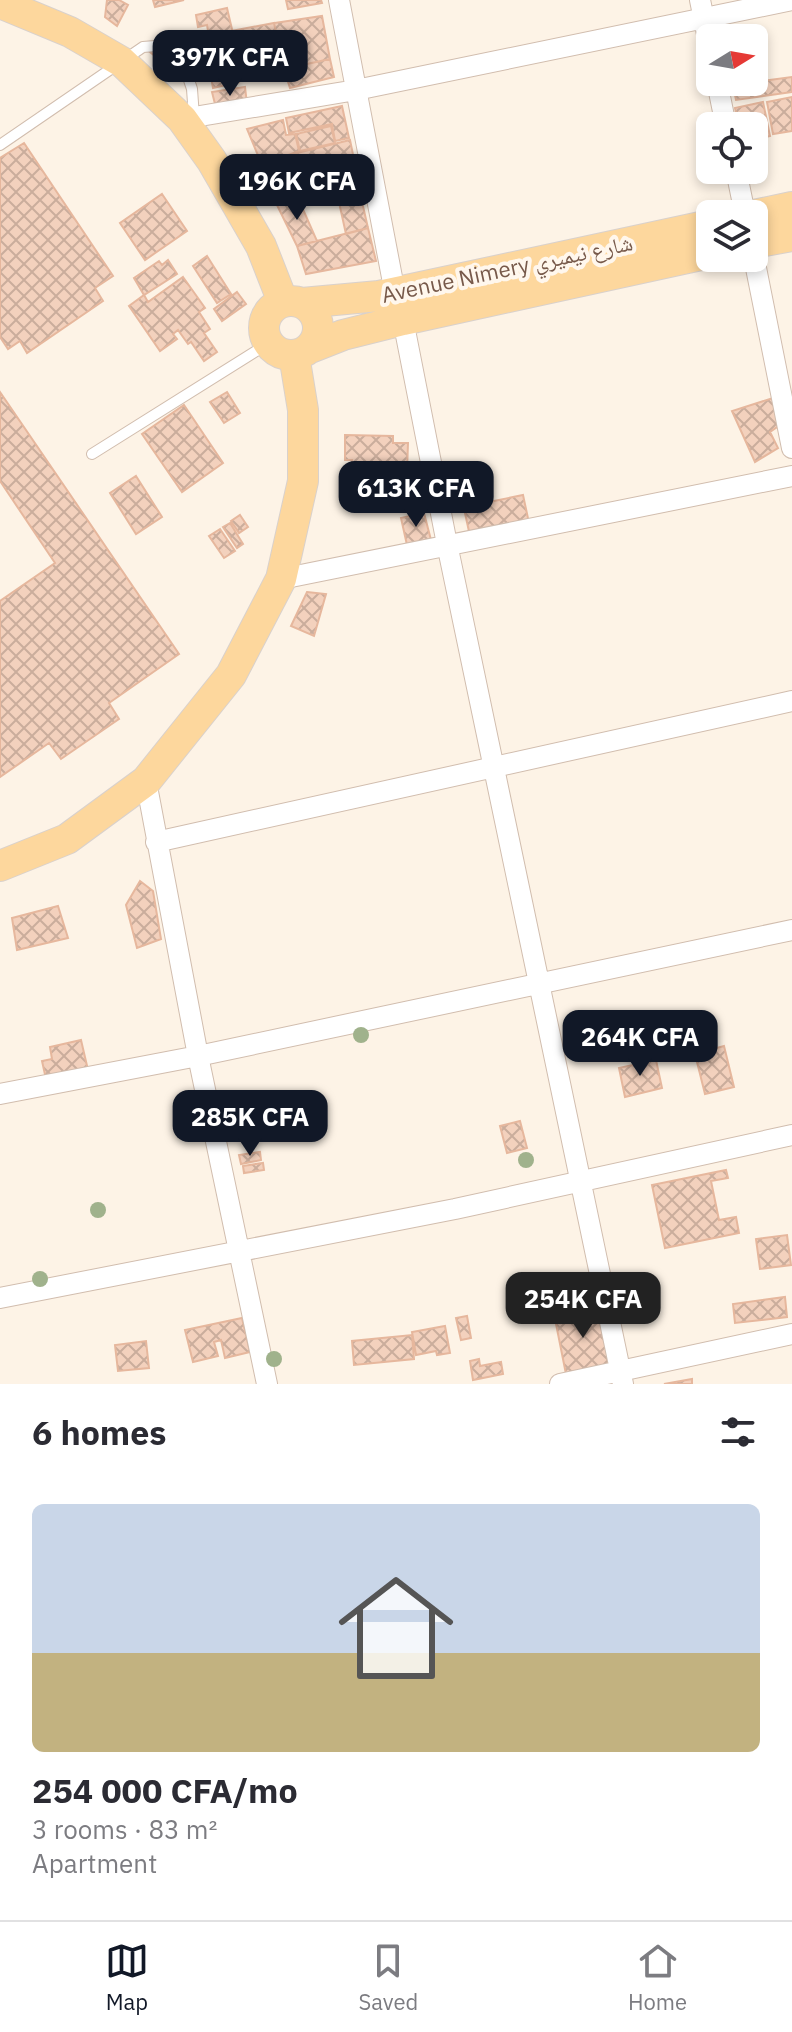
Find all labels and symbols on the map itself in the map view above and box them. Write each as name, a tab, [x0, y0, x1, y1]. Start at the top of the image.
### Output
north arrow	[696, 24, 768, 96]
pin: 397K CFA	[147, 30, 313, 98]
pin: 196K CFA	[214, 154, 380, 222]
street label: Avenue Nimery شارع نيميري	[379, 227, 636, 312]
pin: 613K CFA	[333, 461, 499, 529]
pin: 264K CFA	[557, 1010, 723, 1078]
pin: 285K CFA	[167, 1090, 333, 1158]
pin: 254K CFA	[500, 1272, 666, 1340]

